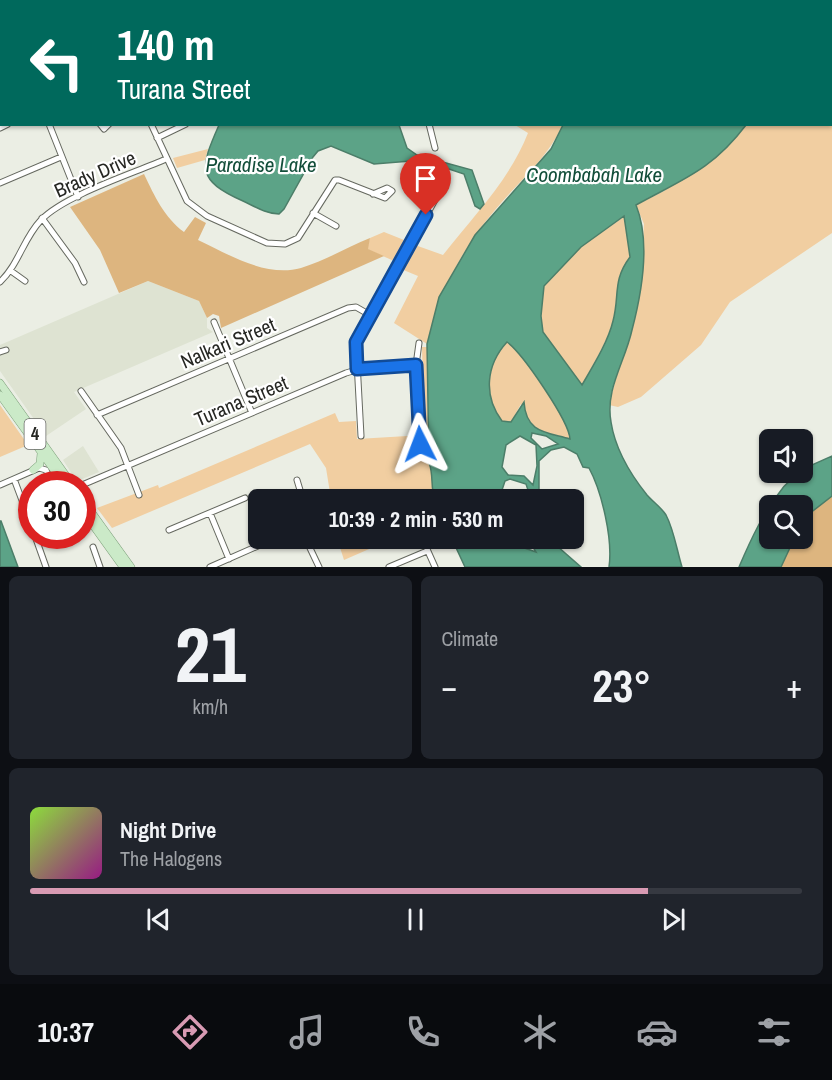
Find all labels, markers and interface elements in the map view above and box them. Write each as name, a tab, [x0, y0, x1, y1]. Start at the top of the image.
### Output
text: 140 m	[117, 17, 215, 73]
icon: left	[18, 24, 96, 102]
text: Turana Street	[117, 71, 251, 107]
street label: Brady Drive	[50, 144, 140, 203]
water label: Paradise Lake	[205, 150, 317, 179]
pin	[400, 153, 451, 215]
water label: Coombabah Lake	[526, 160, 662, 189]
icon: arrive	[409, 162, 442, 195]
street label: Nalkari Street	[176, 310, 280, 375]
street label: Turana Street	[190, 369, 292, 432]
position arrow	[388, 412, 452, 476]
road number: 4	[24, 419, 46, 449]
map controls	[759, 429, 813, 549]
button: sound	[759, 429, 813, 483]
speed limit sign: 30	[18, 471, 96, 549]
button: search	[759, 495, 813, 549]
text: 10:39 · 2 min · 530 m	[329, 504, 503, 534]
text: 21	[175, 601, 246, 706]
text: Climate	[442, 625, 498, 652]
text: 23°	[592, 655, 651, 716]
text: −	[442, 664, 457, 708]
text: +	[786, 664, 802, 708]
text: km/h	[192, 693, 228, 720]
text: Night Drive	[120, 815, 216, 845]
text: The Halogens	[120, 845, 222, 872]
icon: previous	[142, 903, 175, 936]
icon: pause	[399, 903, 432, 936]
icon: next	[657, 903, 690, 936]
icon: directions	[169, 1011, 211, 1053]
icon: music	[286, 1011, 328, 1053]
icon: phone	[402, 1011, 444, 1053]
icon: climate	[519, 1011, 561, 1053]
icon: car	[636, 1011, 678, 1053]
icon: filters	[753, 1011, 795, 1053]
text: 10:37	[37, 1014, 94, 1050]

